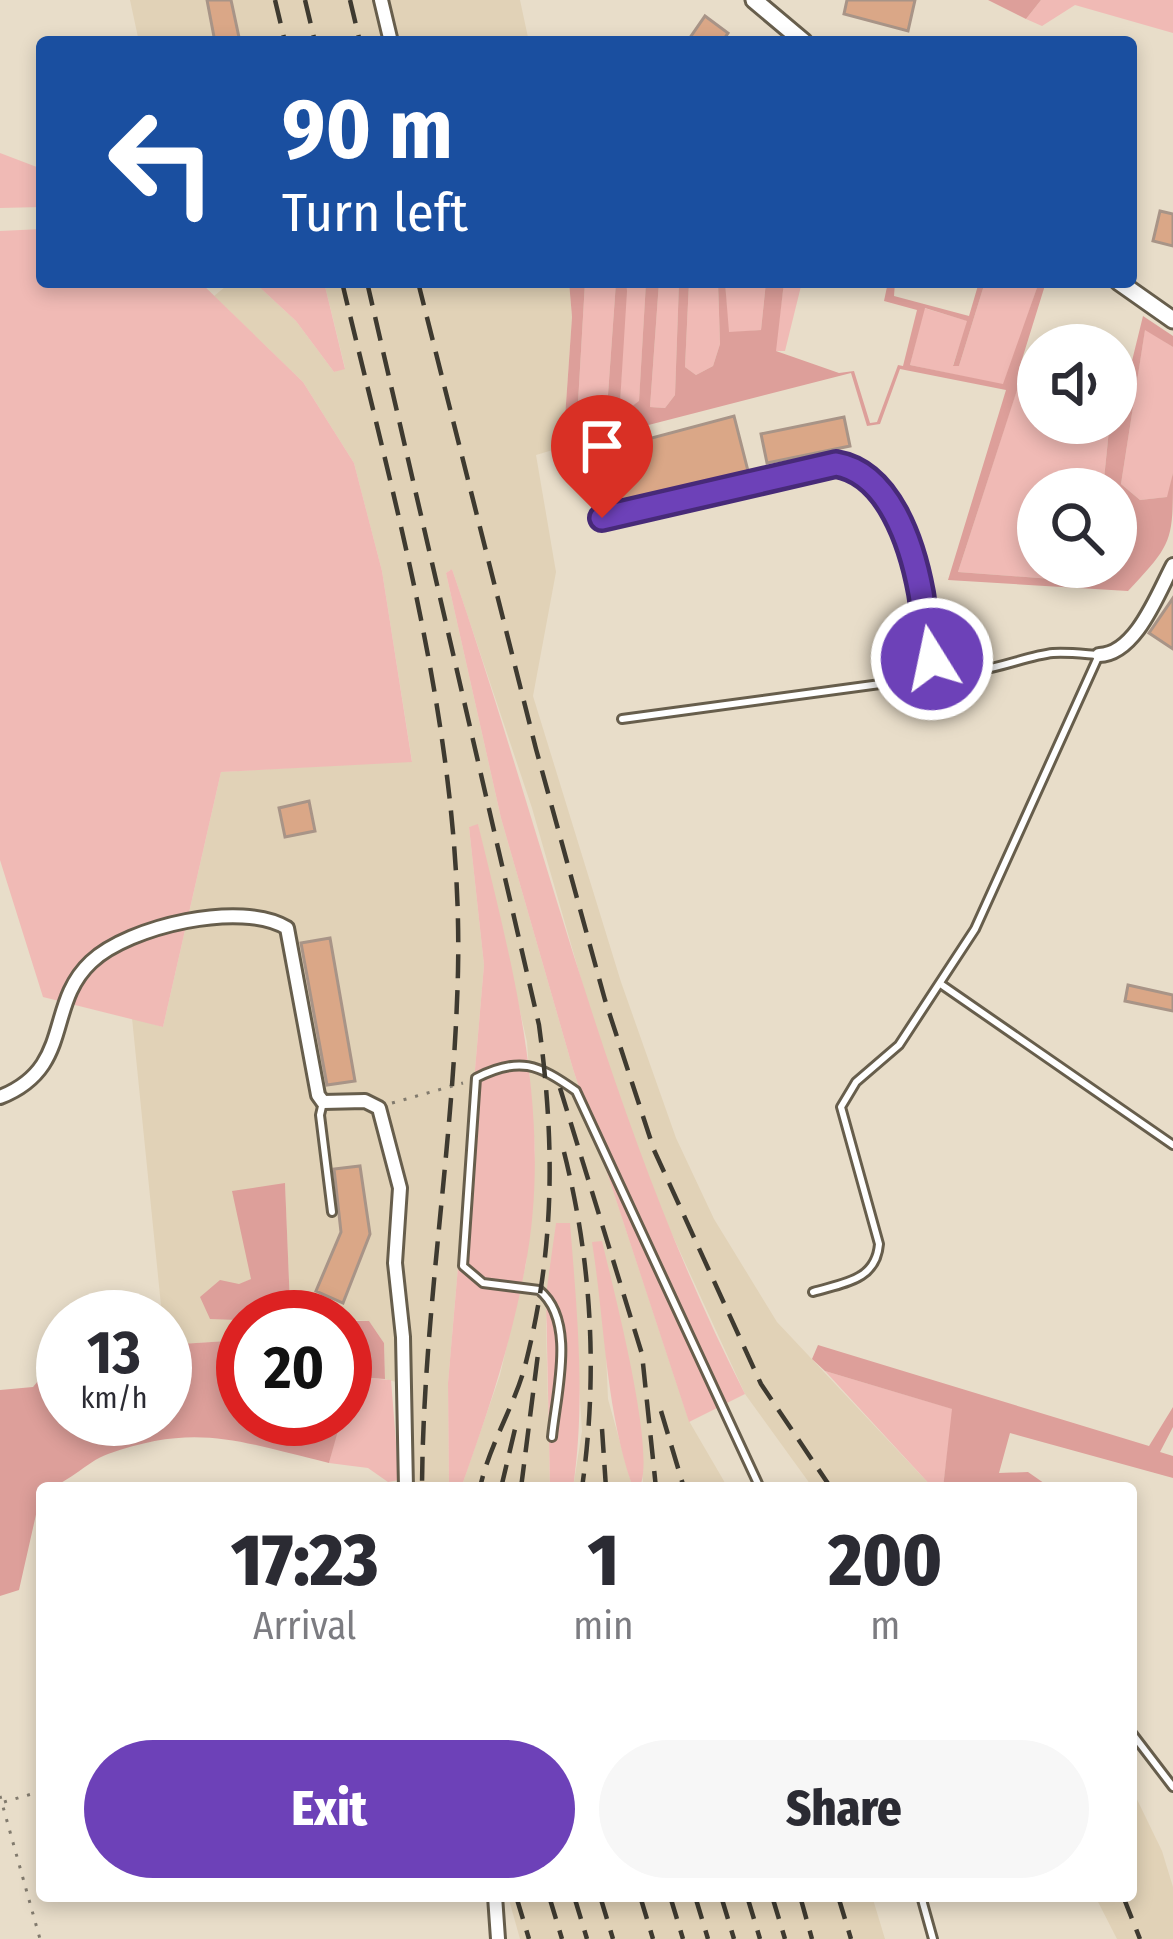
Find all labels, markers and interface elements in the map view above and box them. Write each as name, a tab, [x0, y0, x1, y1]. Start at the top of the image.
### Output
text: 90 m	[282, 79, 453, 180]
icon: left	[84, 84, 240, 240]
text: Turn left	[282, 181, 468, 245]
map controls	[1017, 324, 1137, 588]
button: sound	[1017, 324, 1137, 444]
pin	[551, 395, 653, 518]
icon: arrive	[569, 413, 635, 479]
button: search	[1017, 468, 1137, 588]
position arrow	[869, 596, 995, 722]
speed limit sign: 20	[216, 1290, 372, 1446]
text: 13	[87, 1317, 141, 1389]
text: km/h	[81, 1380, 147, 1416]
text: 17:23	[231, 1518, 378, 1604]
text: 1	[588, 1518, 619, 1604]
text: 200	[828, 1518, 942, 1604]
text: Arrival	[253, 1603, 356, 1649]
text: min	[573, 1603, 634, 1649]
text: m	[870, 1603, 900, 1649]
button: Exit	[84, 1740, 575, 1878]
button: Share	[599, 1740, 1089, 1878]

